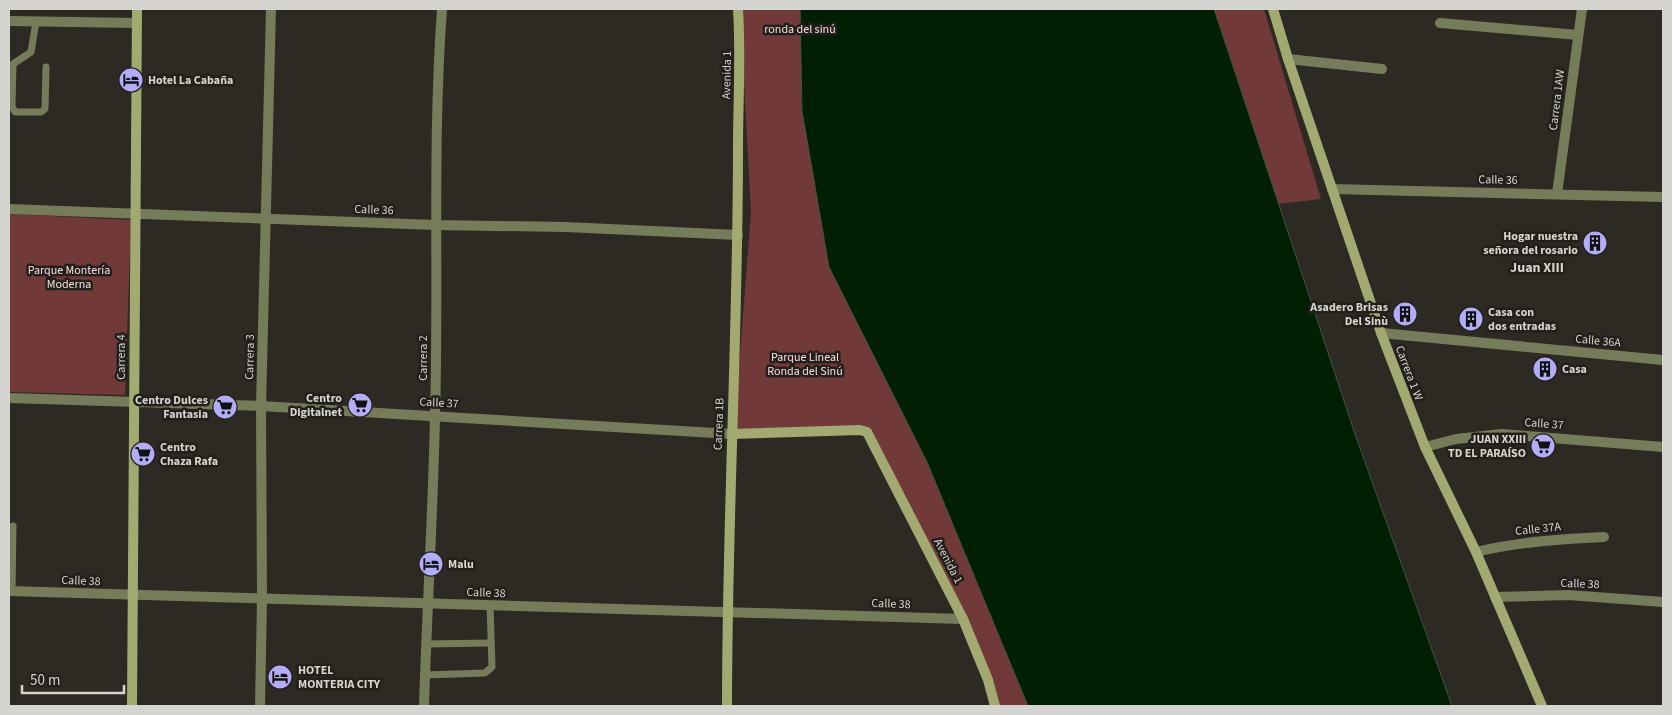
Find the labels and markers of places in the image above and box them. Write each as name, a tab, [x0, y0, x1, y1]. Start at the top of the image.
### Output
hotel icon: Hotel La Cabaña	[118, 67, 144, 93]
place label: Hotel La Cabaña	[148, 72, 233, 89]
place label: Hogar nuestra señora del rosario	[1483, 228, 1578, 259]
building icon: Hogar nuestra señora del rosario	[1582, 230, 1608, 256]
place label: Asadero Brisas Del Sinù	[1309, 299, 1388, 330]
building icon: Asadero Brisas Del Sinù	[1392, 301, 1418, 327]
place label: Casa con dos entradas	[1488, 304, 1556, 335]
building icon: Casa con dos entradas	[1458, 306, 1484, 332]
building icon: Casa	[1532, 356, 1558, 382]
place label: Casa	[1562, 361, 1587, 378]
place label: Centro Digitalnet	[290, 390, 342, 421]
place label: Centro Dulces Fantasia	[135, 392, 208, 423]
supermarket icon: Centro Digitalnet	[347, 392, 373, 418]
supermarket icon: Centro Dulces Fantasia	[212, 394, 238, 420]
place label: JUAN XXIII TD EL PARAÍSO	[1448, 431, 1526, 462]
supermarket icon: JUAN XXIII TD EL PARAÍSO	[1530, 433, 1556, 459]
place label: Centro Chaza Rafa	[160, 439, 218, 470]
supermarket icon: Centro Chaza Rafa	[130, 441, 156, 467]
hotel icon: Malu	[418, 551, 444, 577]
place label: Malu	[448, 556, 474, 573]
place label: HOTEL MONTERIA CITY	[298, 662, 381, 693]
hotel icon: HOTEL MONTERIA CITY	[267, 664, 293, 690]

